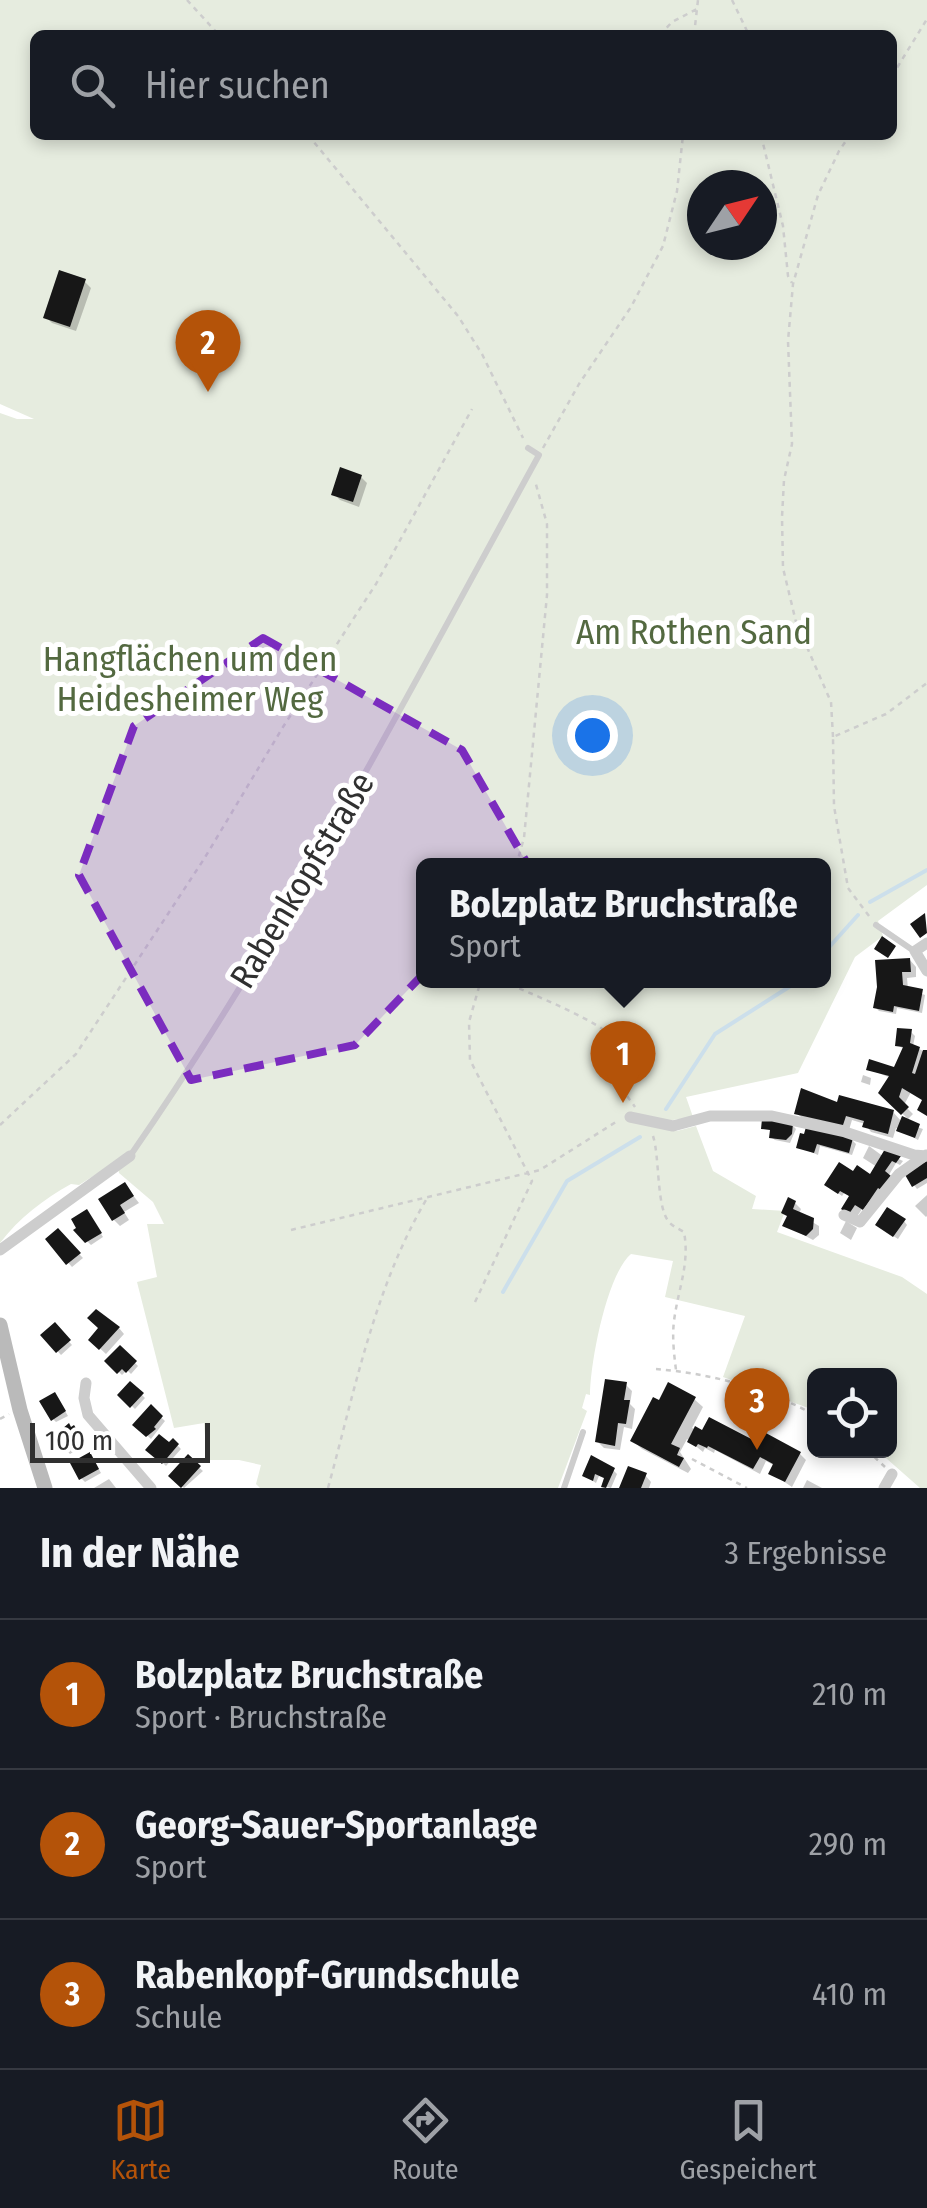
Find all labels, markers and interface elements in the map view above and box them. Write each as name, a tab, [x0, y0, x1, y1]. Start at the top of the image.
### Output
search box	[30, 30, 897, 140]
icon: search	[65, 58, 120, 113]
text: Hier suchen	[145, 62, 330, 108]
north arrow	[687, 170, 777, 260]
pin: 2	[176, 310, 240, 392]
park label: Am Rothen Sand	[576, 611, 812, 653]
park label: Hangflächen um den Heidesheimer Weg	[43, 638, 337, 720]
your location	[567, 710, 618, 761]
street label: Rabenkopfstraße	[221, 764, 383, 996]
popup	[416, 858, 831, 988]
text: Bolzplatz Bruchstraße	[449, 881, 798, 927]
text: Sport	[449, 927, 521, 965]
pin: 1	[590, 1020, 656, 1103]
pin: 3	[724, 1368, 790, 1450]
map controls	[807, 1368, 897, 1458]
button: locate	[807, 1368, 897, 1458]
scale bar	[30, 1418, 210, 1462]
text: 100 m	[45, 1424, 113, 1457]
text: In der Nähe	[40, 1528, 240, 1578]
text: 3 Ergebnisse	[725, 1534, 887, 1572]
text: Bolzplatz Bruchstraße	[135, 1652, 483, 1698]
text: 1	[66, 1675, 79, 1713]
text: 210 m	[812, 1675, 887, 1713]
text: Sport · Bruchstraße	[135, 1698, 387, 1736]
text: Georg-Sauer-Sportanlage	[135, 1802, 538, 1848]
text: 2	[65, 1825, 80, 1863]
text: 290 m	[809, 1825, 887, 1863]
text: Sport	[135, 1848, 206, 1886]
text: Rabenkopf-Grundschule	[135, 1952, 519, 1998]
text: 3	[65, 1975, 80, 2013]
text: 410 m	[812, 1975, 887, 2013]
text: Schule	[135, 1998, 222, 2036]
tab: Karte	[110, 2093, 171, 2186]
tab: Route	[392, 2093, 459, 2186]
tab: Gespeichert	[679, 2093, 817, 2186]

